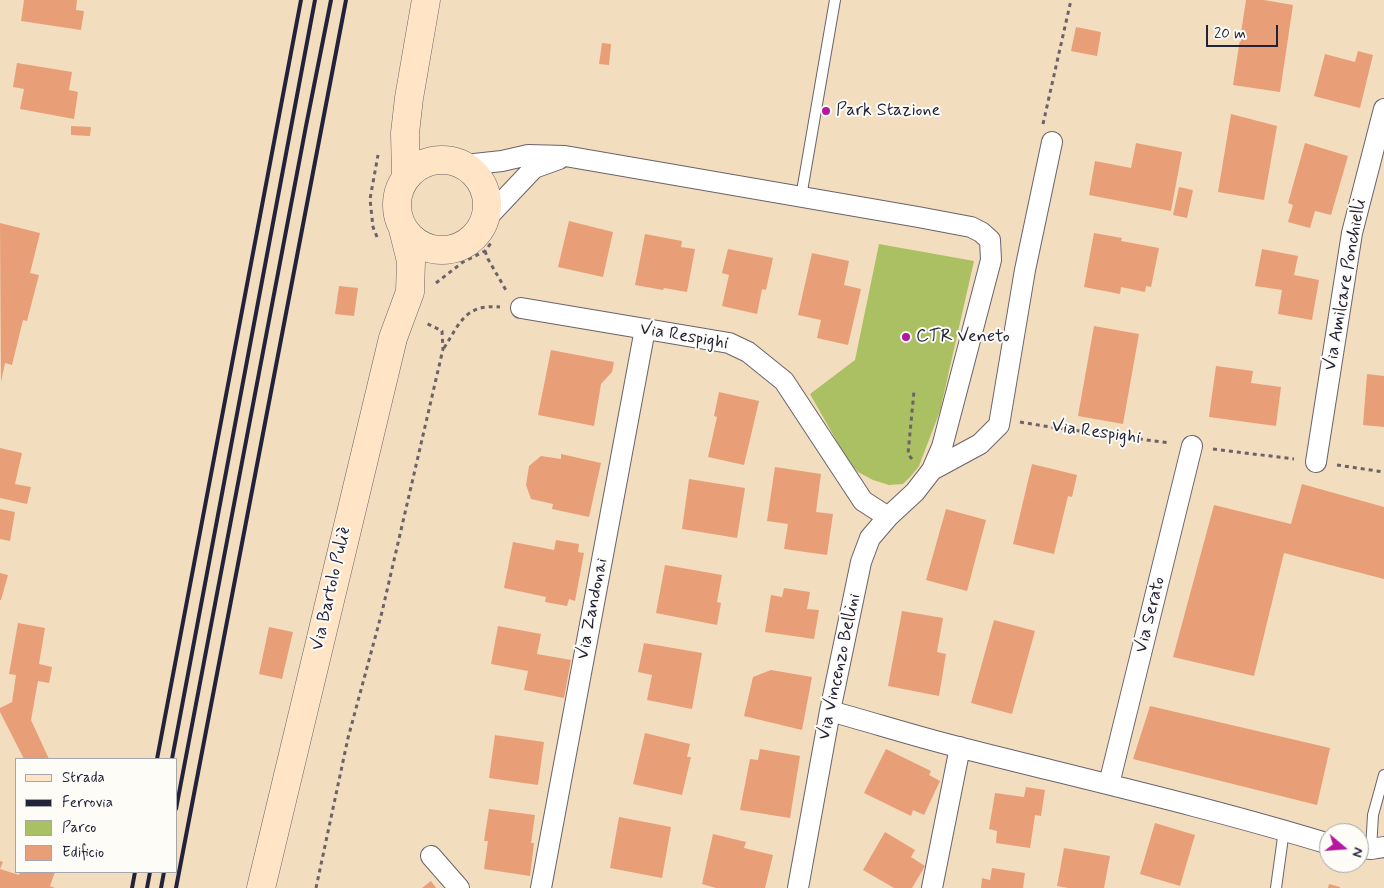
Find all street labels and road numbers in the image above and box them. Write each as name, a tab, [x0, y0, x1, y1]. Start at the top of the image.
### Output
street label: Via Amilcare Ponchielli	[1320, 197, 1372, 373]
street label: Via Respighi	[638, 319, 730, 355]
street label: Via Respighi	[1050, 416, 1142, 450]
street label: Via Bartolo Puliè	[307, 525, 357, 653]
street label: Via Zandonai	[573, 556, 613, 662]
street label: Via Serato	[1131, 575, 1171, 655]
street label: Via Vincenzo Bellini	[814, 592, 866, 742]

